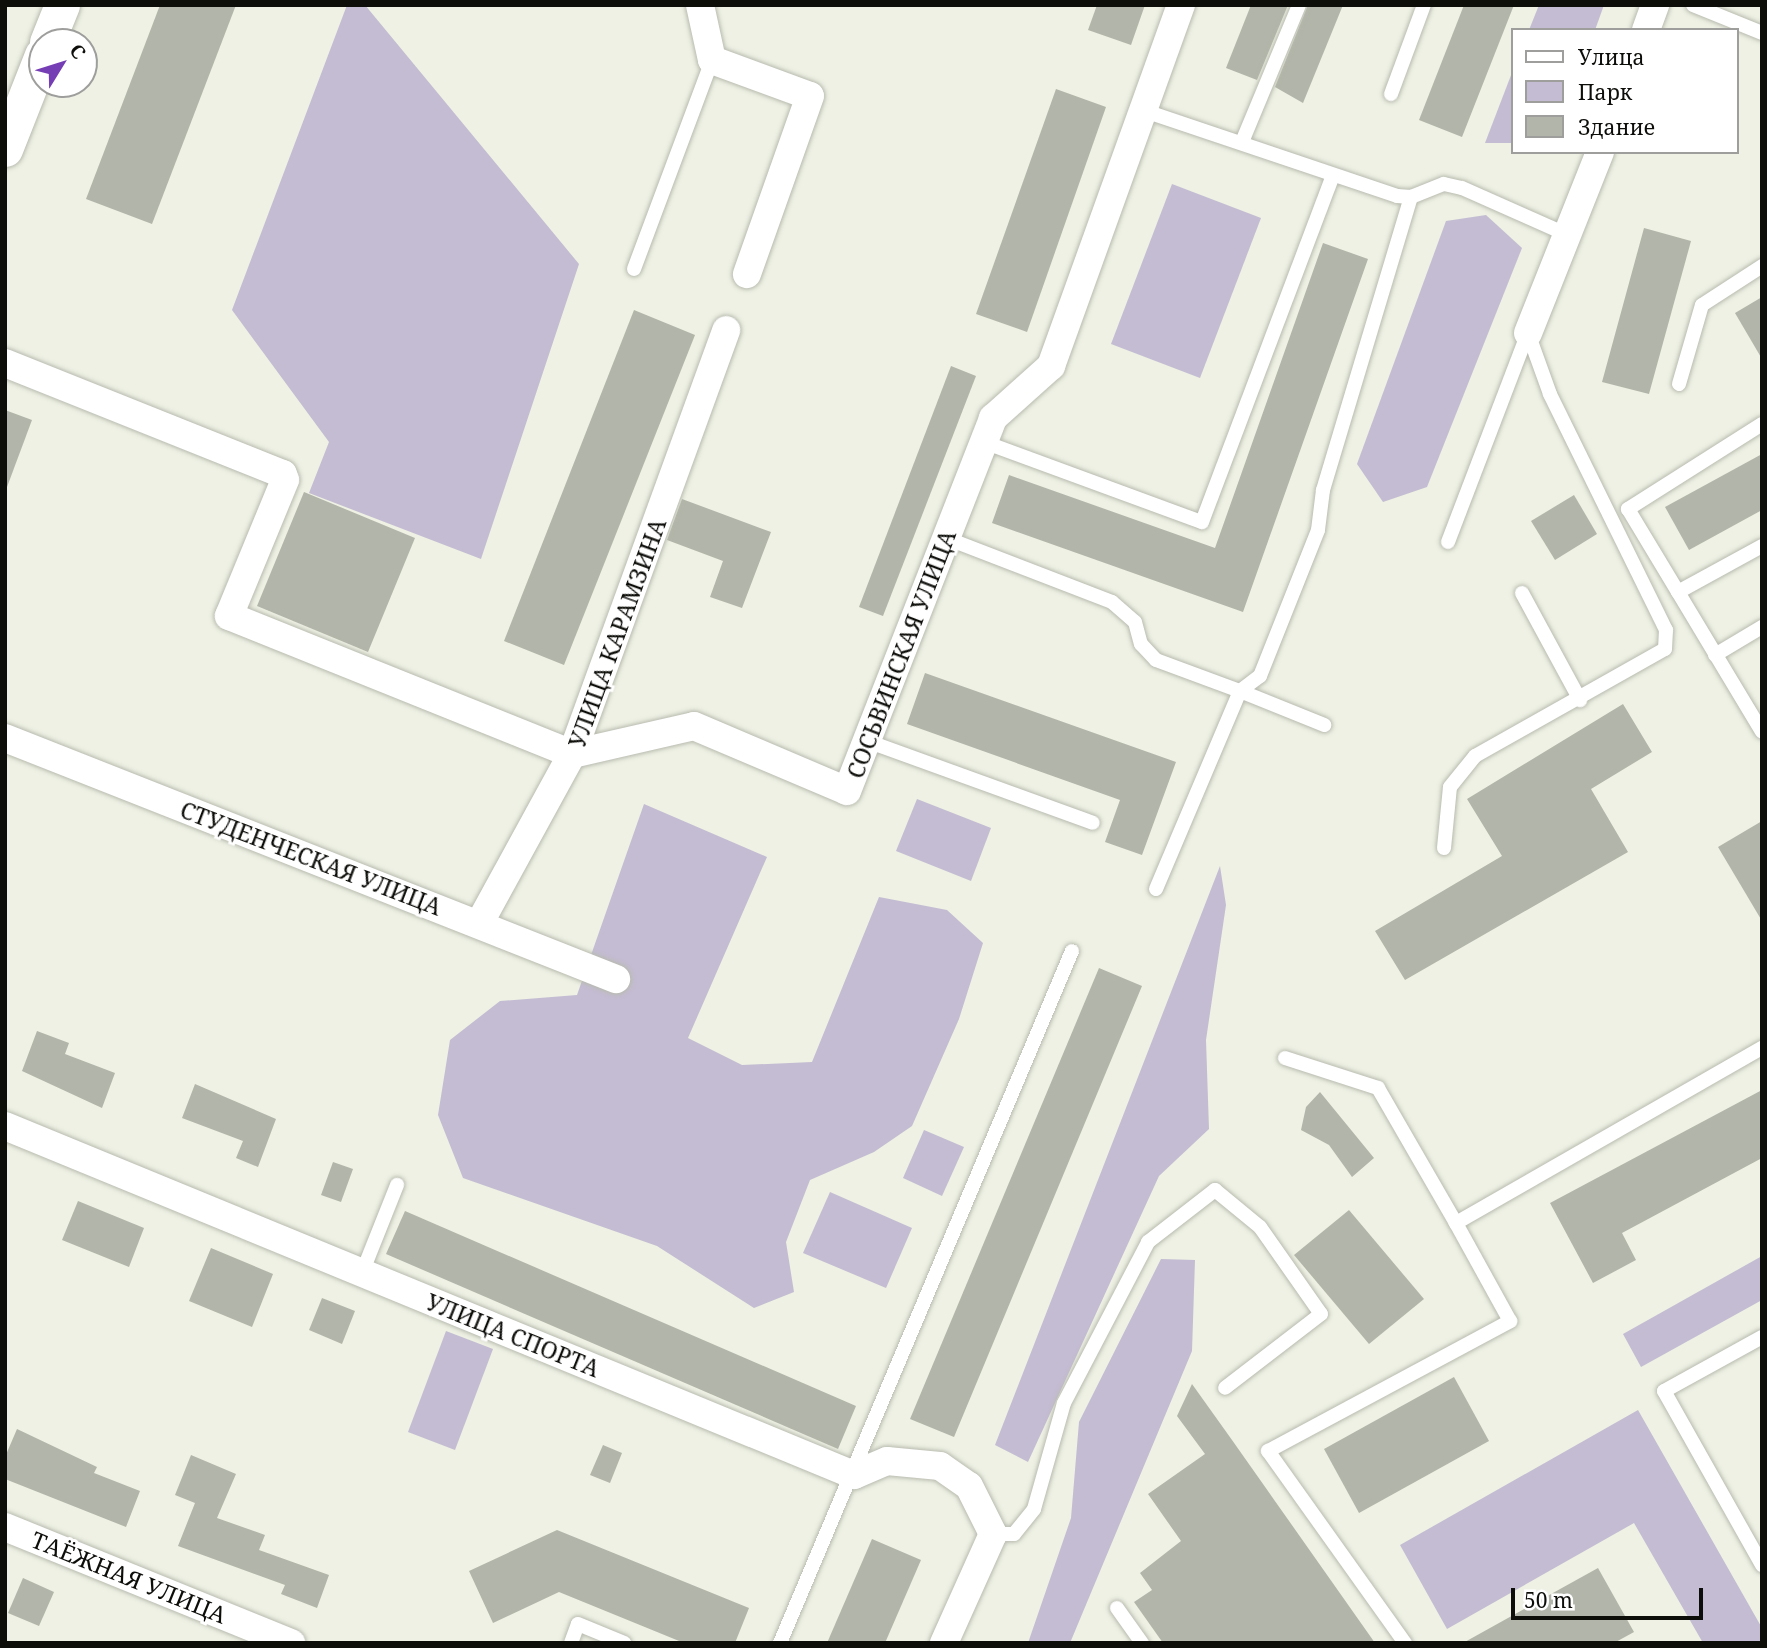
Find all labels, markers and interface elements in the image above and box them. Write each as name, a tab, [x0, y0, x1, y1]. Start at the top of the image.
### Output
north arrow	[28, 28, 98, 98]
legend	[1512, 28, 1739, 154]
text: С	[64, 38, 92, 64]
text: Улица	[1578, 43, 1645, 71]
text: Парк	[1578, 78, 1632, 106]
text: Здание	[1578, 113, 1655, 141]
street label: УЛИЦА КАРАМЗИНА	[563, 515, 671, 751]
street label: СОСЬВИНСКАЯ УЛИЦА	[841, 526, 961, 782]
street label: СТУДЕНЧЕСКАЯ УЛИЦА	[177, 795, 445, 921]
street label: УЛИЦА СПОРТА	[422, 1288, 604, 1382]
street label: ТАЁЖНАЯ УЛИЦА	[27, 1525, 231, 1629]
scale bar	[1515, 1574, 1708, 1618]
text: 50 m	[1524, 1586, 1573, 1614]

